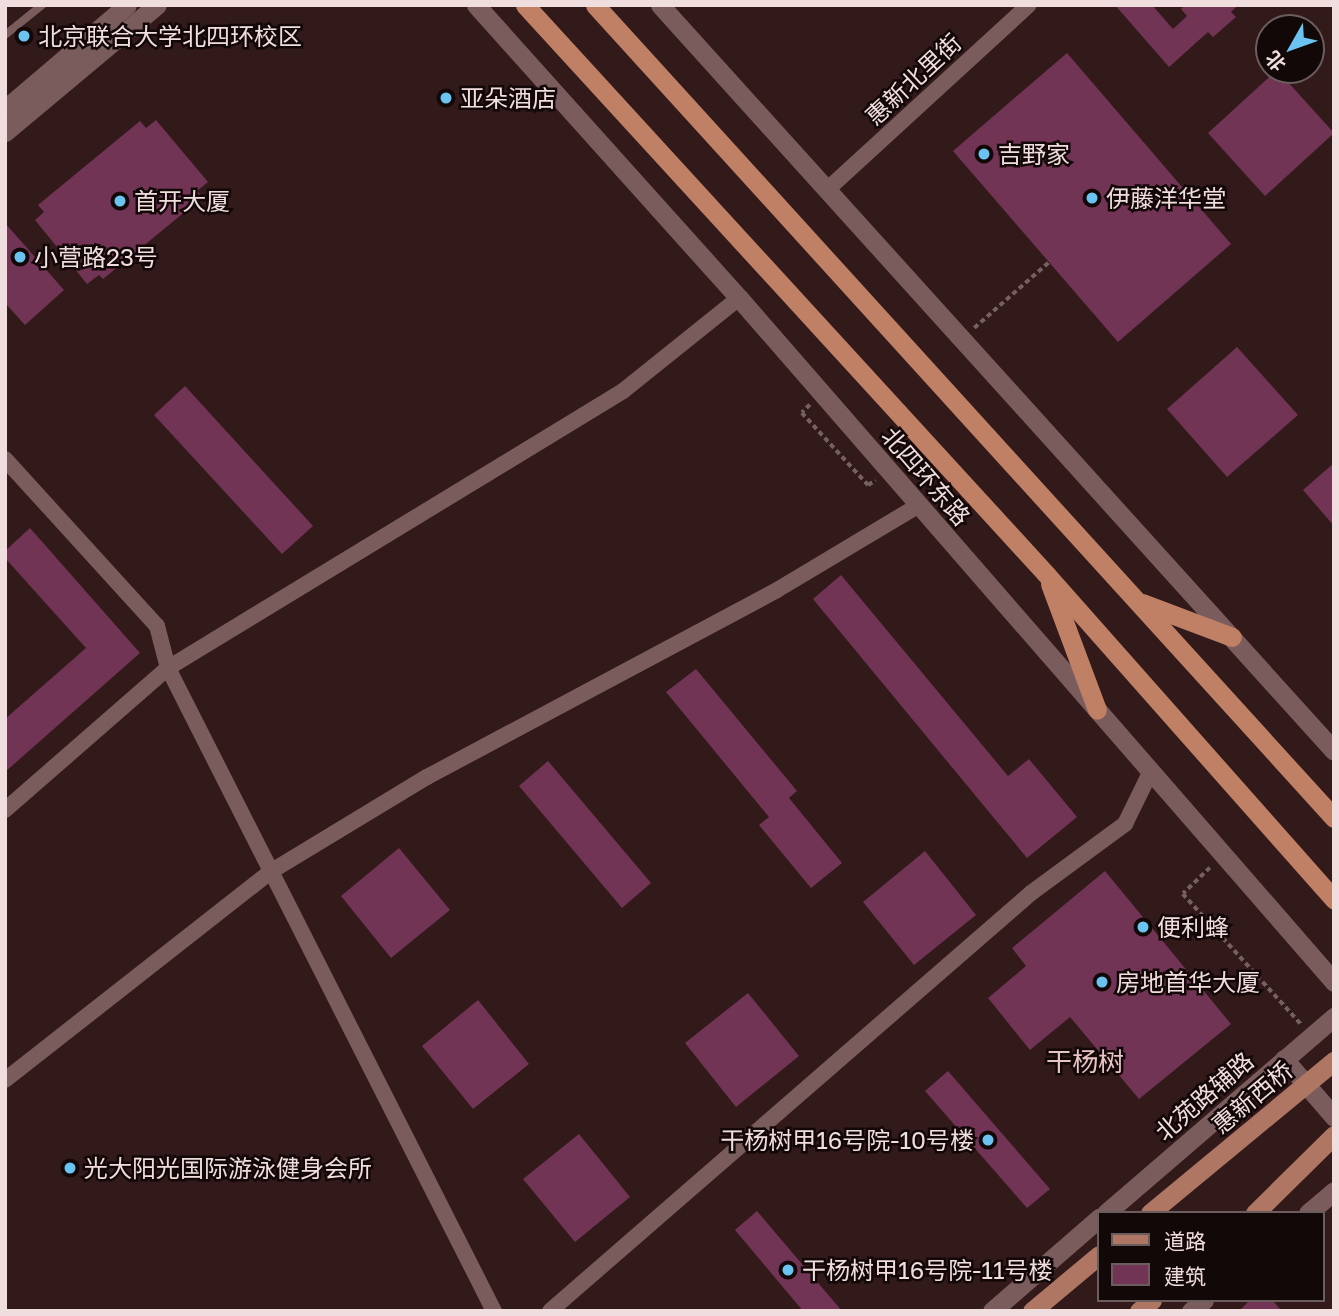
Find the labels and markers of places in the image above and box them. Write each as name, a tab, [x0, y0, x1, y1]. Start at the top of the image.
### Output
place label: 北京联合大学北四环校区	[38, 22, 302, 50]
marker: 北京联合大学北四环校区	[16, 28, 32, 44]
place label: 亚朵酒店	[460, 84, 556, 112]
marker: 亚朵酒店	[438, 90, 454, 106]
place label: 吉野家	[998, 140, 1070, 168]
marker: 吉野家	[976, 146, 992, 162]
place label: 伊藤洋华堂	[1106, 184, 1226, 212]
place label: 首开大厦	[134, 187, 230, 215]
marker: 伊藤洋华堂	[1084, 190, 1100, 206]
marker: 首开大厦	[112, 193, 128, 209]
place label: 小营路23号	[34, 243, 158, 271]
marker: 小营路23号	[12, 249, 28, 265]
place label: 便利蜂	[1157, 913, 1229, 941]
marker: 便利蜂	[1135, 919, 1151, 935]
place label: 房地首华大厦	[1116, 968, 1260, 996]
marker: 房地首华大厦	[1094, 974, 1110, 990]
place label: 干杨树甲16号院-10号楼	[720, 1126, 974, 1154]
marker: 干杨树甲16号院-10号楼	[980, 1132, 996, 1148]
place label: 光大阳光国际游泳健身会所	[84, 1154, 372, 1182]
marker: 光大阳光国际游泳健身会所	[62, 1160, 78, 1176]
place label: 干杨树甲16号院-11号楼	[802, 1256, 1053, 1284]
marker: 干杨树甲16号院-11号楼	[780, 1262, 796, 1278]

